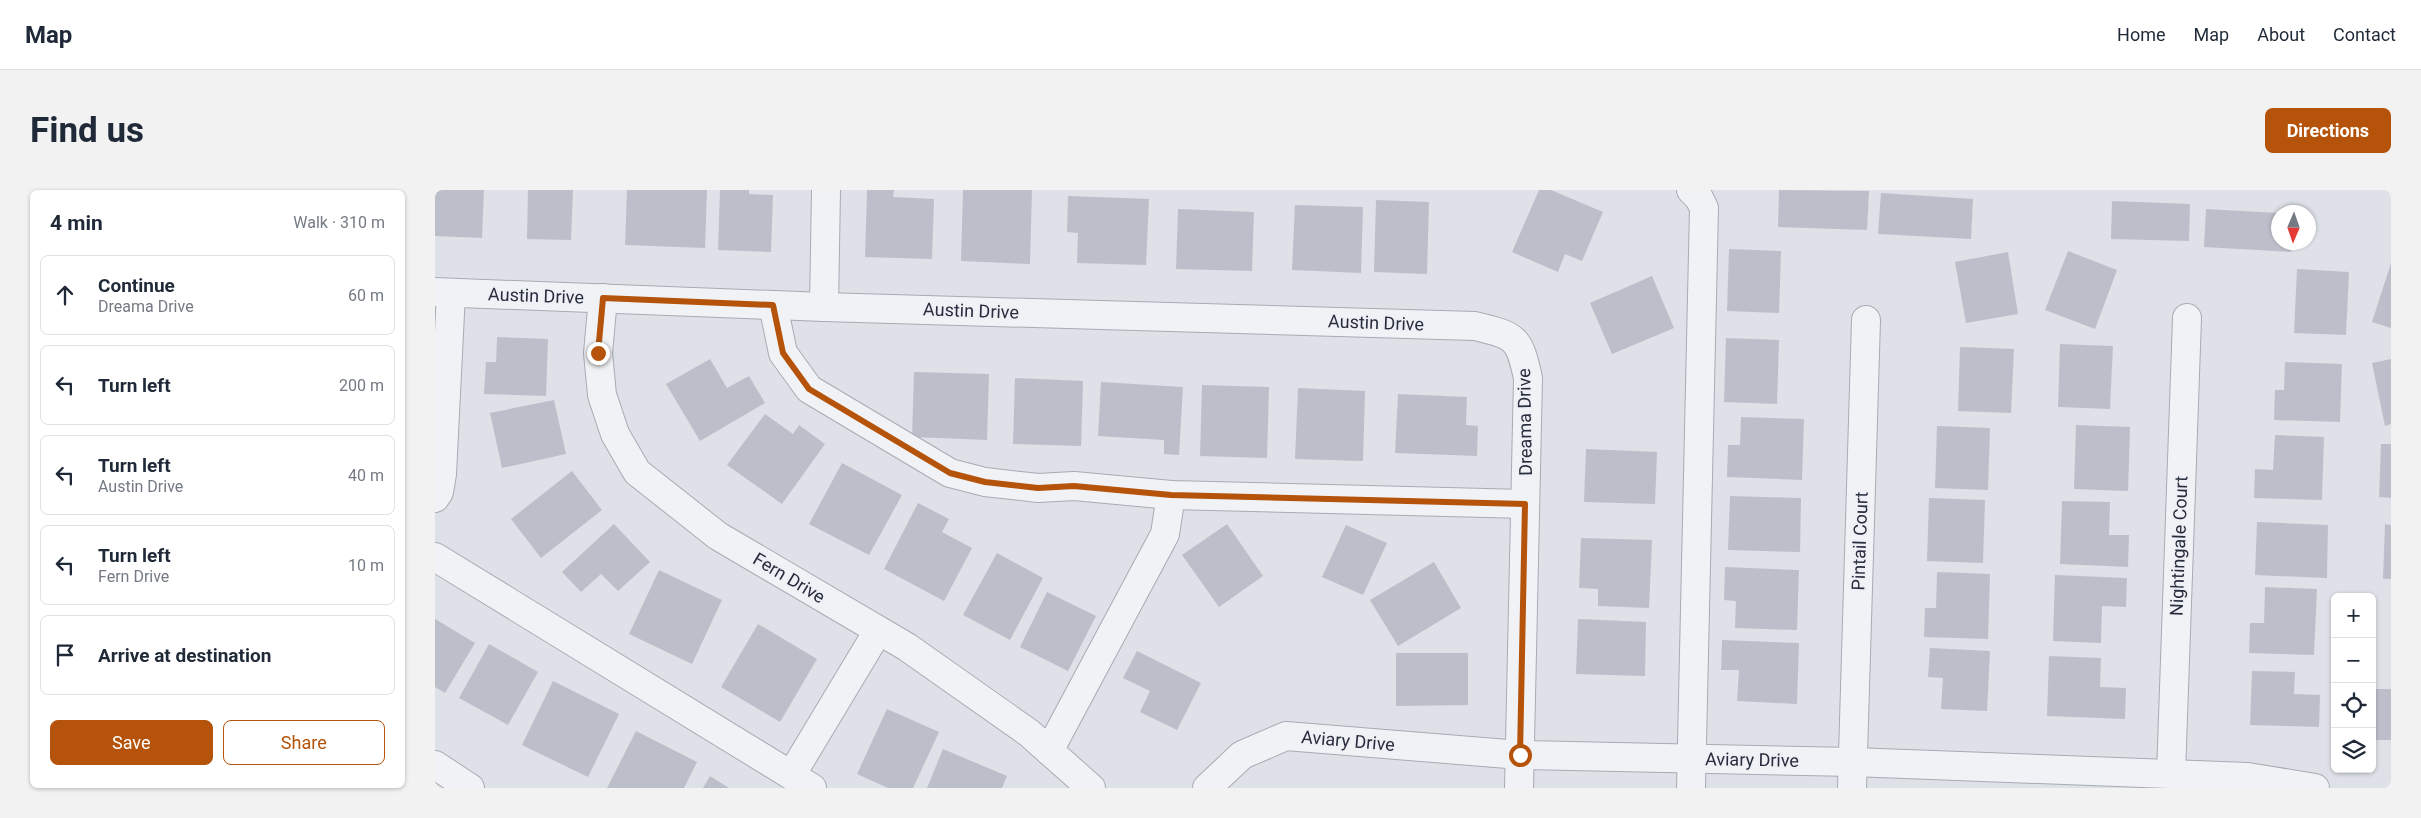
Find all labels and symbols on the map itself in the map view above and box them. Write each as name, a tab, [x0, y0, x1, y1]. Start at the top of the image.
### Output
north arrow	[2271, 205, 2316, 250]
street label: Austin Drive	[488, 283, 584, 308]
street label: Austin Drive	[923, 298, 1019, 323]
street label: Austin Drive	[1328, 310, 1424, 335]
route end	[587, 342, 610, 365]
street label: Dreama Drive	[1513, 368, 1536, 476]
street label: Nightingale Court	[2166, 476, 2191, 616]
street label: Pintail Court	[1847, 491, 1872, 591]
street label: Fern Drive	[749, 548, 829, 607]
street label: Aviary Drive	[1300, 726, 1396, 755]
route start	[1509, 744, 1532, 767]
street label: Aviary Drive	[1705, 748, 1799, 771]

